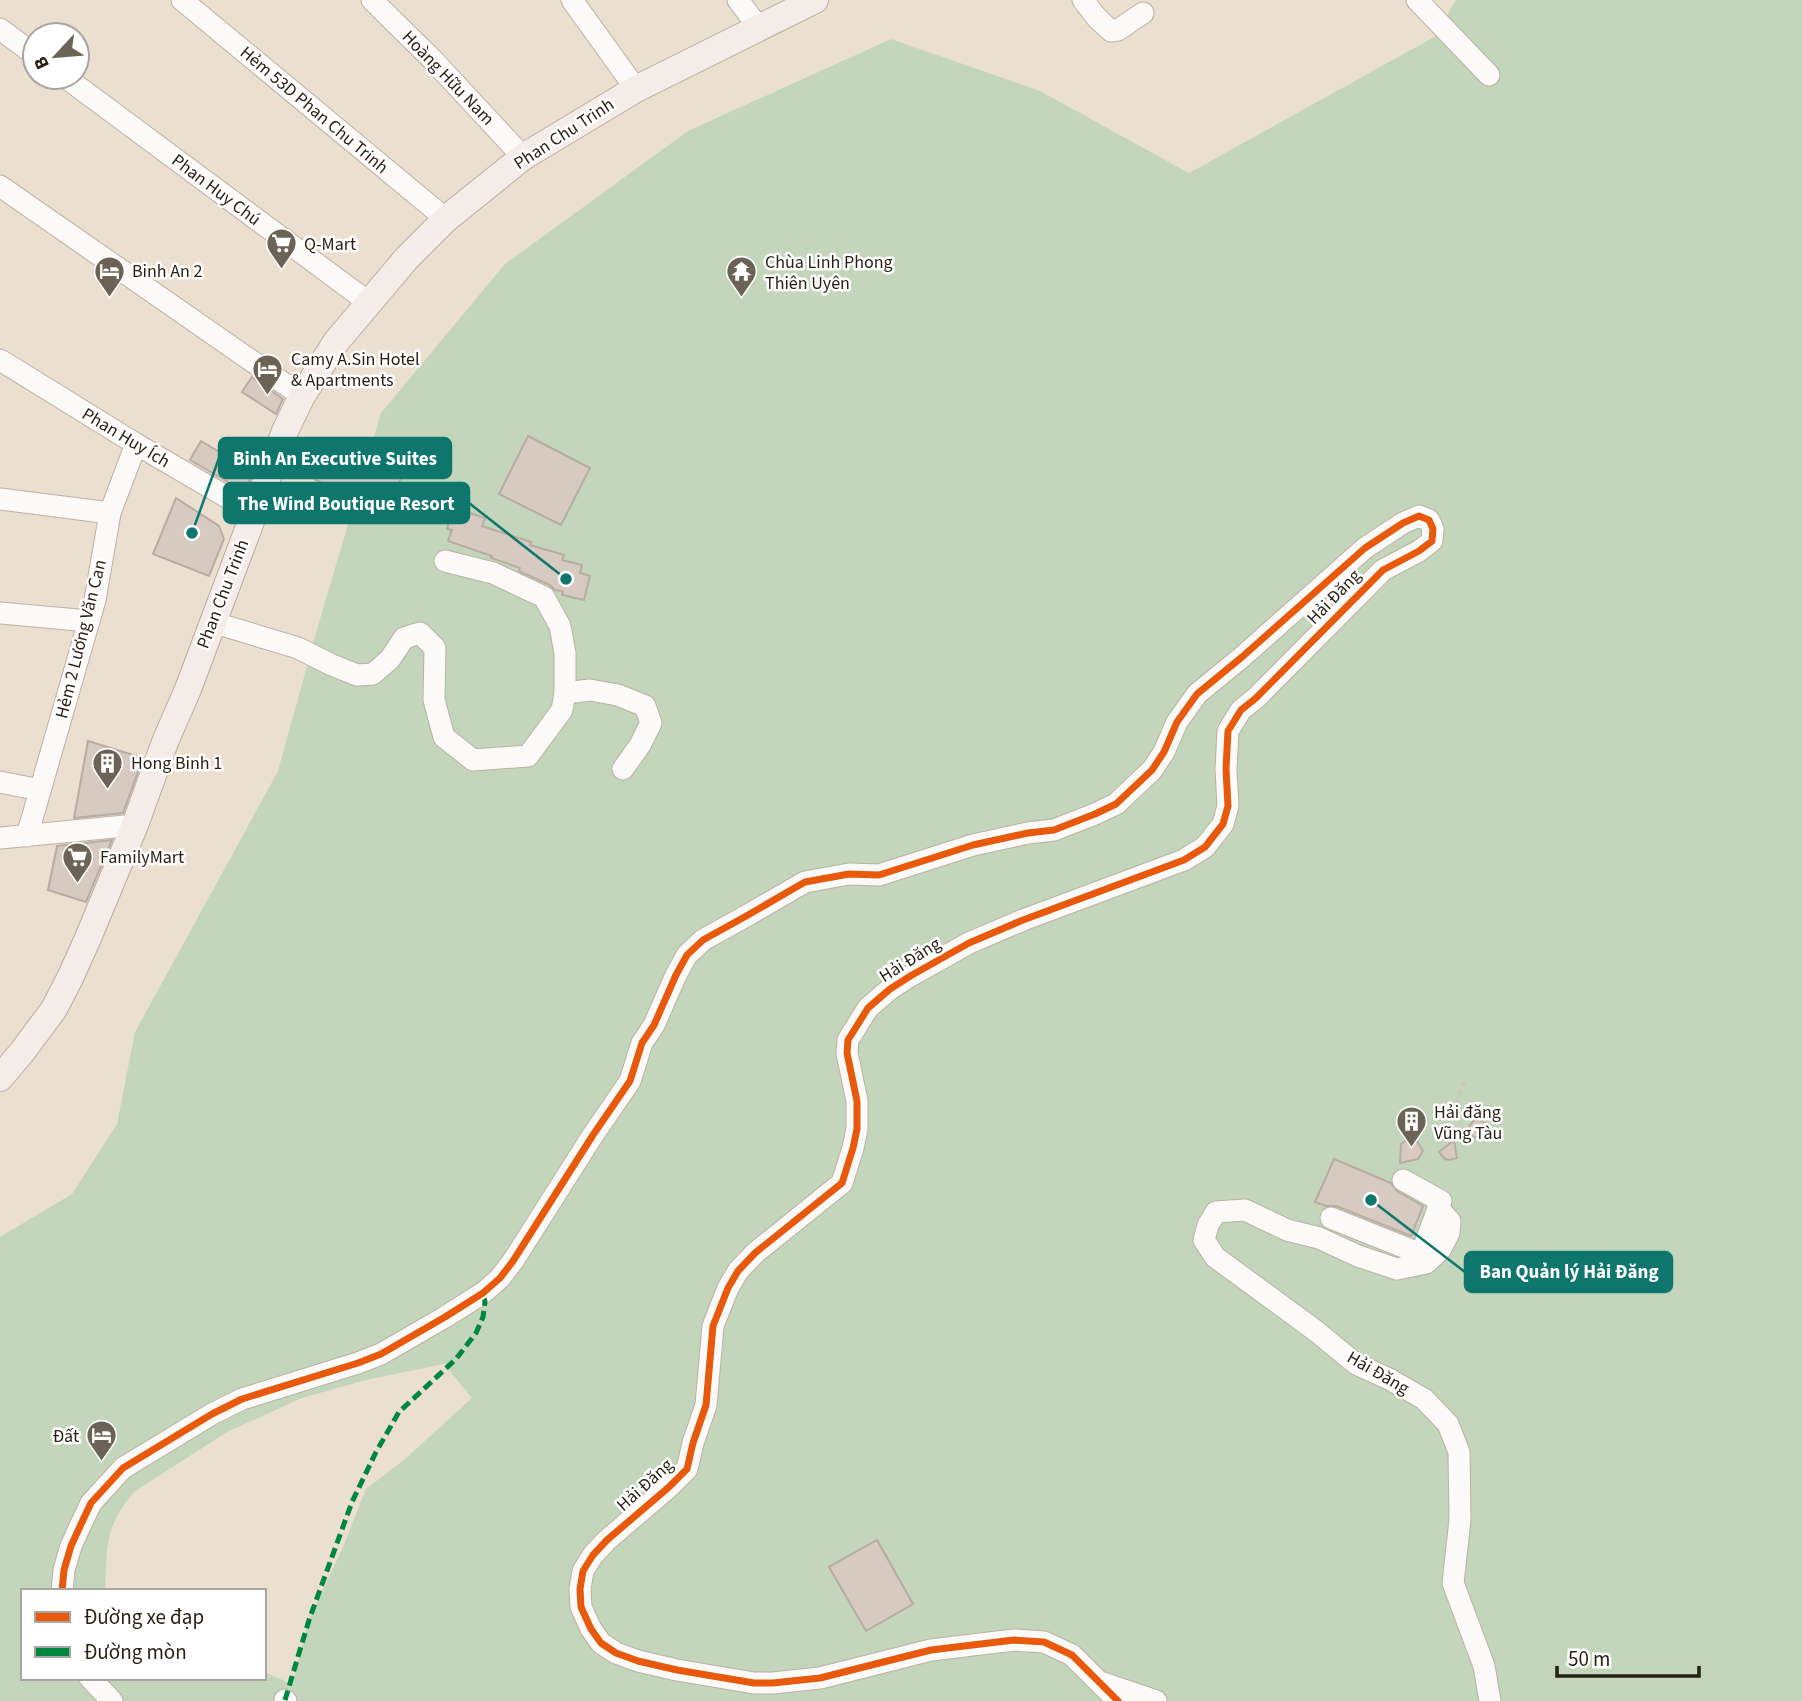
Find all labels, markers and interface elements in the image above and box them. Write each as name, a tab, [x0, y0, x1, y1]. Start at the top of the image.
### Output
north arrow	[21, 21, 91, 91]
street label: Hoàng Hữu Nam	[396, 25, 500, 131]
street label: Hẻm 53D Phan Chu Trinh	[234, 40, 394, 180]
text: B	[27, 52, 57, 74]
street label: Phan Chu Trinh	[509, 92, 619, 176]
street label: Phan Huy Chú	[166, 148, 266, 232]
supermarket icon: Q-Mart	[264, 227, 298, 271]
place label: Q-Mart	[304, 232, 356, 257]
place label: Chùa Linh Phong Thiên Uyên	[765, 250, 893, 296]
hotel icon: Binh An 2	[92, 254, 126, 298]
temple icon: Chùa Linh Phong Thiên Uyên	[725, 255, 759, 299]
place label: Binh An 2	[132, 259, 202, 284]
place label: Camy A.Sin Hotel & Apartments	[291, 347, 420, 393]
hotel icon: Camy A.Sin Hotel & Apartments	[251, 352, 285, 396]
street label: Phan Huy Ích	[77, 402, 175, 474]
callout: Binh An Executive Suites	[219, 438, 451, 478]
text: Binh An Executive Suites	[233, 446, 437, 473]
callout: The Wind Boutique Resort	[224, 483, 469, 523]
text: The Wind Boutique Resort	[237, 491, 455, 518]
street label: Phan Chu Trinh	[191, 536, 255, 652]
street label: Hẻm 2 Lương Văn Can	[49, 557, 113, 721]
street label: Hải Đăng	[1301, 564, 1367, 630]
building icon: Hong Binh 1	[91, 746, 125, 790]
place label: Hong Binh 1	[131, 751, 222, 776]
supermarket icon: FamilyMart	[60, 840, 94, 884]
place label: FamilyMart	[100, 845, 184, 870]
street label: Hải Đăng	[874, 931, 946, 989]
place label: Hải đăng Vũng Tàu	[1434, 1100, 1502, 1146]
building icon: Hải đăng Vũng Tàu	[1394, 1105, 1428, 1149]
callout: Ban Quản lý Hải Đăng	[1465, 1252, 1672, 1292]
text: Ban Quản lý Hải Đăng	[1479, 1259, 1659, 1286]
street label: Hải Đăng	[1342, 1345, 1414, 1401]
hotel icon: Đất	[85, 1419, 119, 1463]
place label: Đất	[53, 1424, 79, 1449]
street label: Hải Đăng	[611, 1453, 679, 1517]
legend	[21, 1589, 266, 1680]
text: Đường xe đạp	[84, 1602, 204, 1632]
scale bar	[1557, 1634, 1699, 1678]
text: Đường mòn	[84, 1637, 187, 1667]
text: 50 m	[1568, 1644, 1610, 1674]

